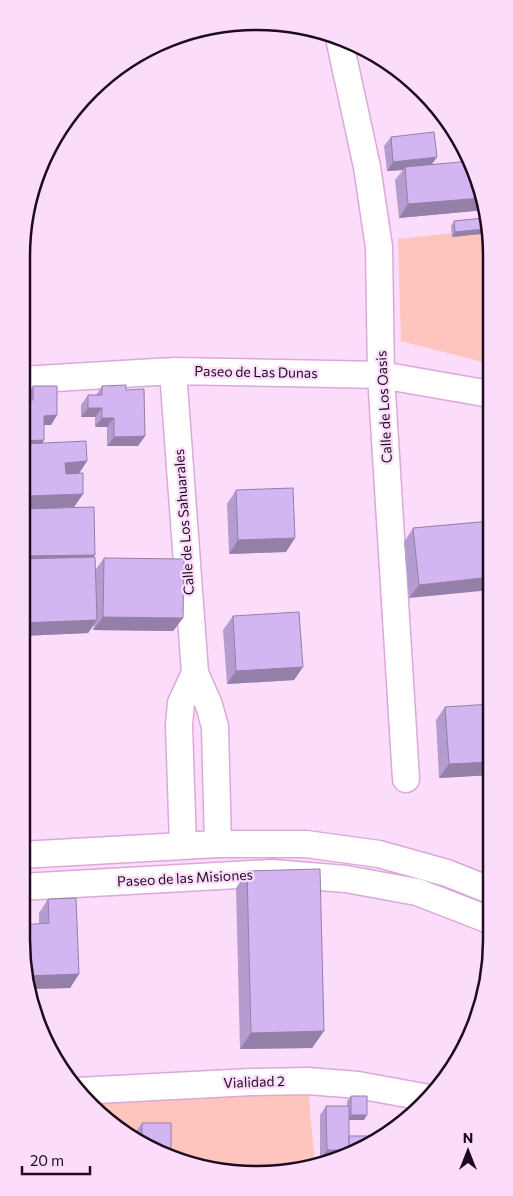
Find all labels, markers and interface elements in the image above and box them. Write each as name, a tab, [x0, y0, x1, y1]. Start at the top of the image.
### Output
street label: Calle de Los Oasis	[372, 350, 395, 464]
street label: Paseo de Las Dunas	[194, 362, 318, 381]
street label: Calle de Los Sahuarales	[170, 448, 197, 596]
street label: Paseo de las Misiones	[117, 865, 253, 890]
street label: Vialidad 2	[223, 1072, 285, 1091]
north arrow	[443, 1126, 493, 1176]
text: N	[463, 1129, 473, 1146]
scale bar	[22, 1144, 90, 1176]
text: 20 m	[30, 1151, 64, 1169]

